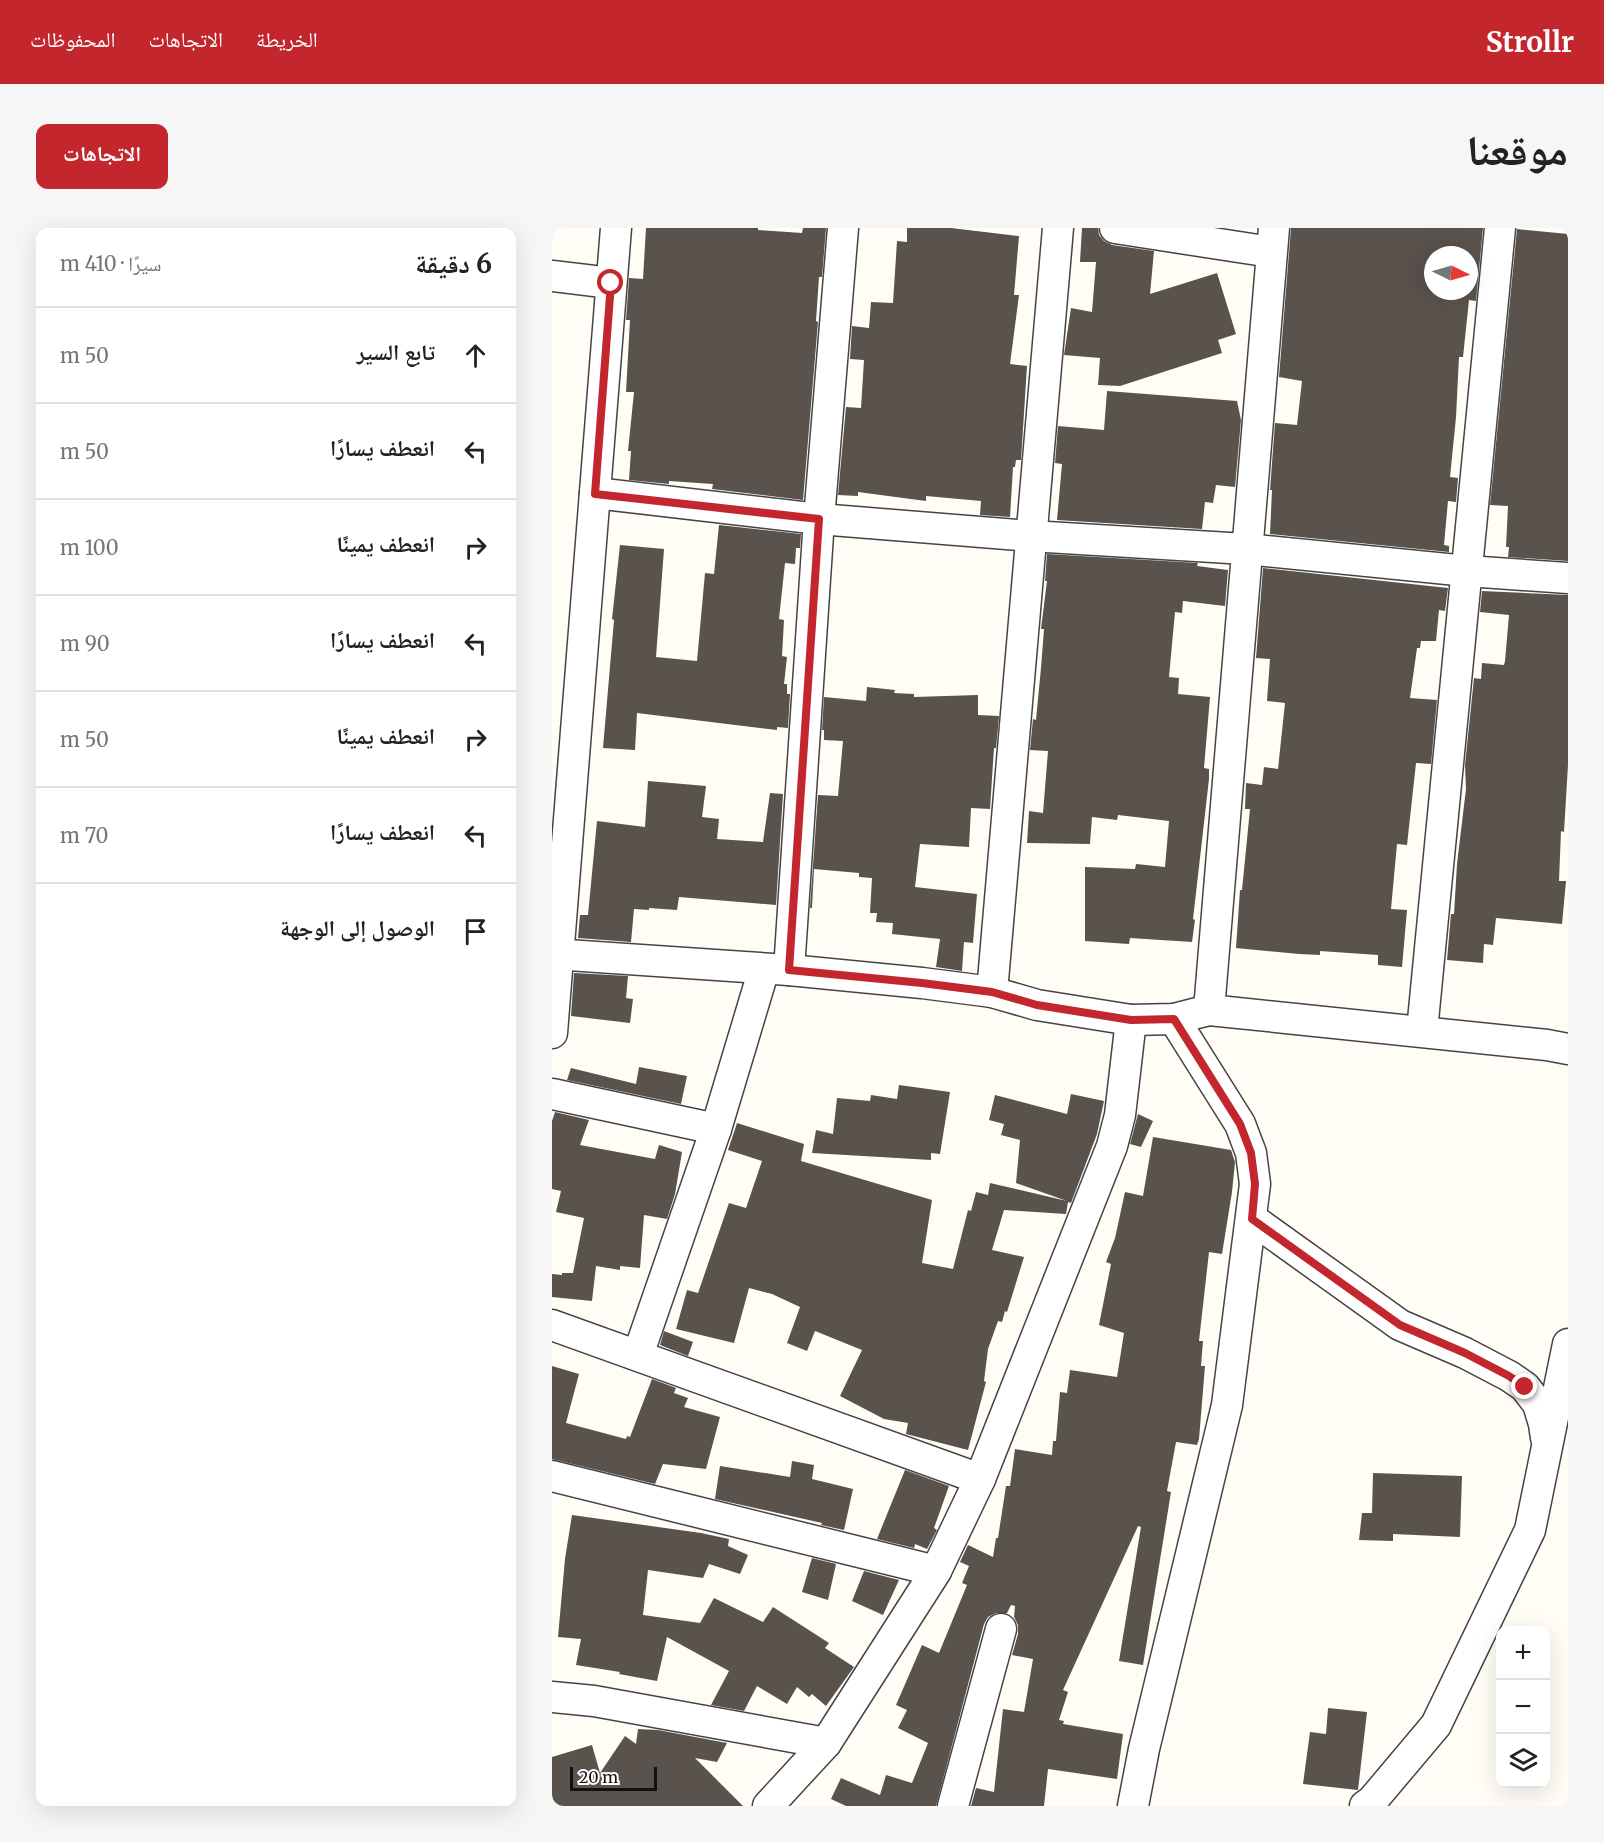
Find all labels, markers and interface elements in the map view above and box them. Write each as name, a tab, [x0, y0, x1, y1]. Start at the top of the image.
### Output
text: Strollr	[1486, 24, 1574, 60]
text: المحفوظات	[30, 26, 115, 53]
text: الاتجاهات	[148, 26, 223, 53]
text: الخريطة	[256, 26, 318, 53]
button: الاتجاهات	[36, 124, 168, 189]
text: موقعنا	[1467, 124, 1568, 176]
north arrow	[1424, 246, 1478, 300]
text: 6 دقيقة	[415, 247, 492, 280]
text: سيرًا · 410 m	[60, 251, 162, 276]
route start	[597, 269, 623, 295]
text: تابع السير	[356, 338, 435, 366]
icon: ahead	[459, 339, 492, 372]
text: 50 m	[60, 343, 109, 368]
text: انعطف يسارًا	[330, 434, 435, 462]
icon: left	[459, 435, 492, 468]
text: 50 m	[60, 439, 109, 464]
text: انعطف يمينًا	[336, 530, 435, 558]
icon: right	[459, 531, 492, 564]
text: 100 m	[60, 535, 119, 560]
text: انعطف يسارًا	[330, 626, 435, 654]
icon: left	[459, 627, 492, 660]
text: 90 m	[60, 631, 110, 656]
text: انعطف يمينًا	[336, 722, 435, 750]
icon: right	[459, 723, 492, 756]
text: 50 m	[60, 727, 109, 752]
text: انعطف يسارًا	[330, 818, 435, 846]
icon: left	[459, 819, 492, 852]
text: 70 m	[60, 823, 108, 848]
text: الوصول إلى الوجهة	[280, 914, 435, 942]
icon: arrive	[459, 915, 492, 948]
route end	[1511, 1373, 1537, 1399]
map controls	[1496, 1626, 1550, 1788]
button: +	[1496, 1626, 1550, 1680]
button: −	[1496, 1680, 1550, 1734]
button: layers	[1496, 1734, 1550, 1788]
scale bar	[570, 1764, 657, 1792]
text: 20 m	[579, 1767, 618, 1787]

